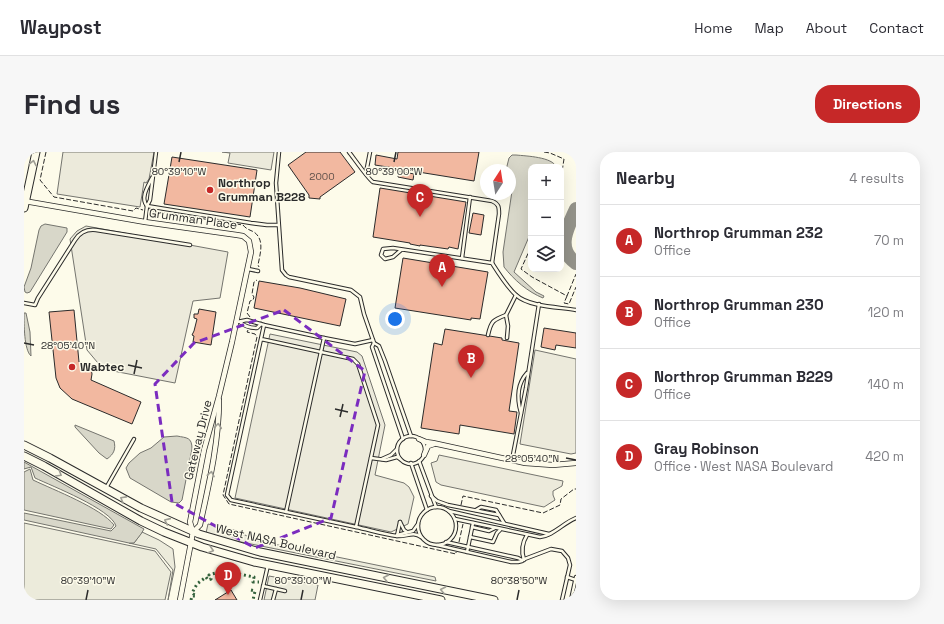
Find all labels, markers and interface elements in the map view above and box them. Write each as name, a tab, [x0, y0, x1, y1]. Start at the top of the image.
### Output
text: Waypost	[20, 15, 102, 40]
text: Home	[694, 19, 732, 37]
text: Map	[754, 19, 784, 37]
text: About	[806, 19, 847, 37]
text: Contact	[869, 19, 924, 37]
button: Directions	[815, 85, 920, 123]
text: Find us	[24, 86, 121, 122]
one-way arrow	[29, 160, 37, 166]
north arrow	[480, 164, 516, 200]
map controls	[528, 164, 564, 272]
button: +	[528, 164, 564, 200]
text: 80°39'10"W	[152, 165, 207, 178]
text: 80°39'00"W	[366, 165, 423, 178]
text: Nearby	[616, 167, 675, 189]
house number: 2000	[309, 170, 335, 183]
text: 4 results	[849, 170, 904, 187]
place label: Northrop Grumman B228	[218, 175, 305, 205]
pin: C	[407, 184, 433, 217]
marker: Northrop Grumman B228	[205, 185, 215, 195]
button: −	[528, 200, 564, 236]
street label: Grumman Place	[148, 205, 238, 233]
text: Northrop Grumman 232	[654, 223, 823, 242]
text: A	[625, 232, 633, 249]
text: 70 m	[874, 232, 904, 249]
button: layers	[528, 236, 564, 272]
text: Office	[654, 242, 691, 259]
pin: A	[429, 254, 455, 287]
text: Northrop Grumman 230	[654, 295, 824, 314]
text: B	[625, 304, 633, 321]
text: 120 m	[868, 304, 904, 321]
your location	[385, 309, 405, 329]
text: Office	[654, 314, 691, 331]
text: 28°05'40"N	[41, 339, 95, 352]
pin: B	[458, 345, 484, 378]
place label: Wabtec	[80, 359, 124, 375]
marker: Wabtec	[67, 362, 77, 372]
text: Northrop Grumman B229	[654, 367, 833, 386]
text: C	[625, 376, 633, 393]
text: 140 m	[868, 376, 904, 393]
text: Office	[654, 386, 691, 403]
street label: Gateway Drive	[180, 398, 216, 482]
one-way arrow	[214, 423, 223, 429]
text: Gray Robinson	[654, 439, 759, 458]
text: D	[625, 448, 633, 465]
text: 420 m	[865, 448, 904, 465]
text: 28°05'40"N	[505, 452, 559, 465]
text: Office · West NASA Boulevard	[654, 458, 833, 475]
one-way arrow	[55, 470, 62, 477]
one-way arrow	[206, 470, 214, 477]
one-way arrow	[120, 496, 127, 503]
one-way arrow	[163, 518, 171, 526]
street label: West NASA Boulevard	[214, 520, 338, 564]
one-way arrow	[208, 545, 215, 554]
pin: D	[215, 562, 241, 595]
text: 80°39'10"W	[61, 574, 116, 587]
text: 80°39'00"W	[275, 574, 332, 587]
one-way arrow	[383, 574, 389, 583]
text: 80°38'50"W	[491, 574, 548, 587]
one-way arrow	[439, 586, 446, 594]

